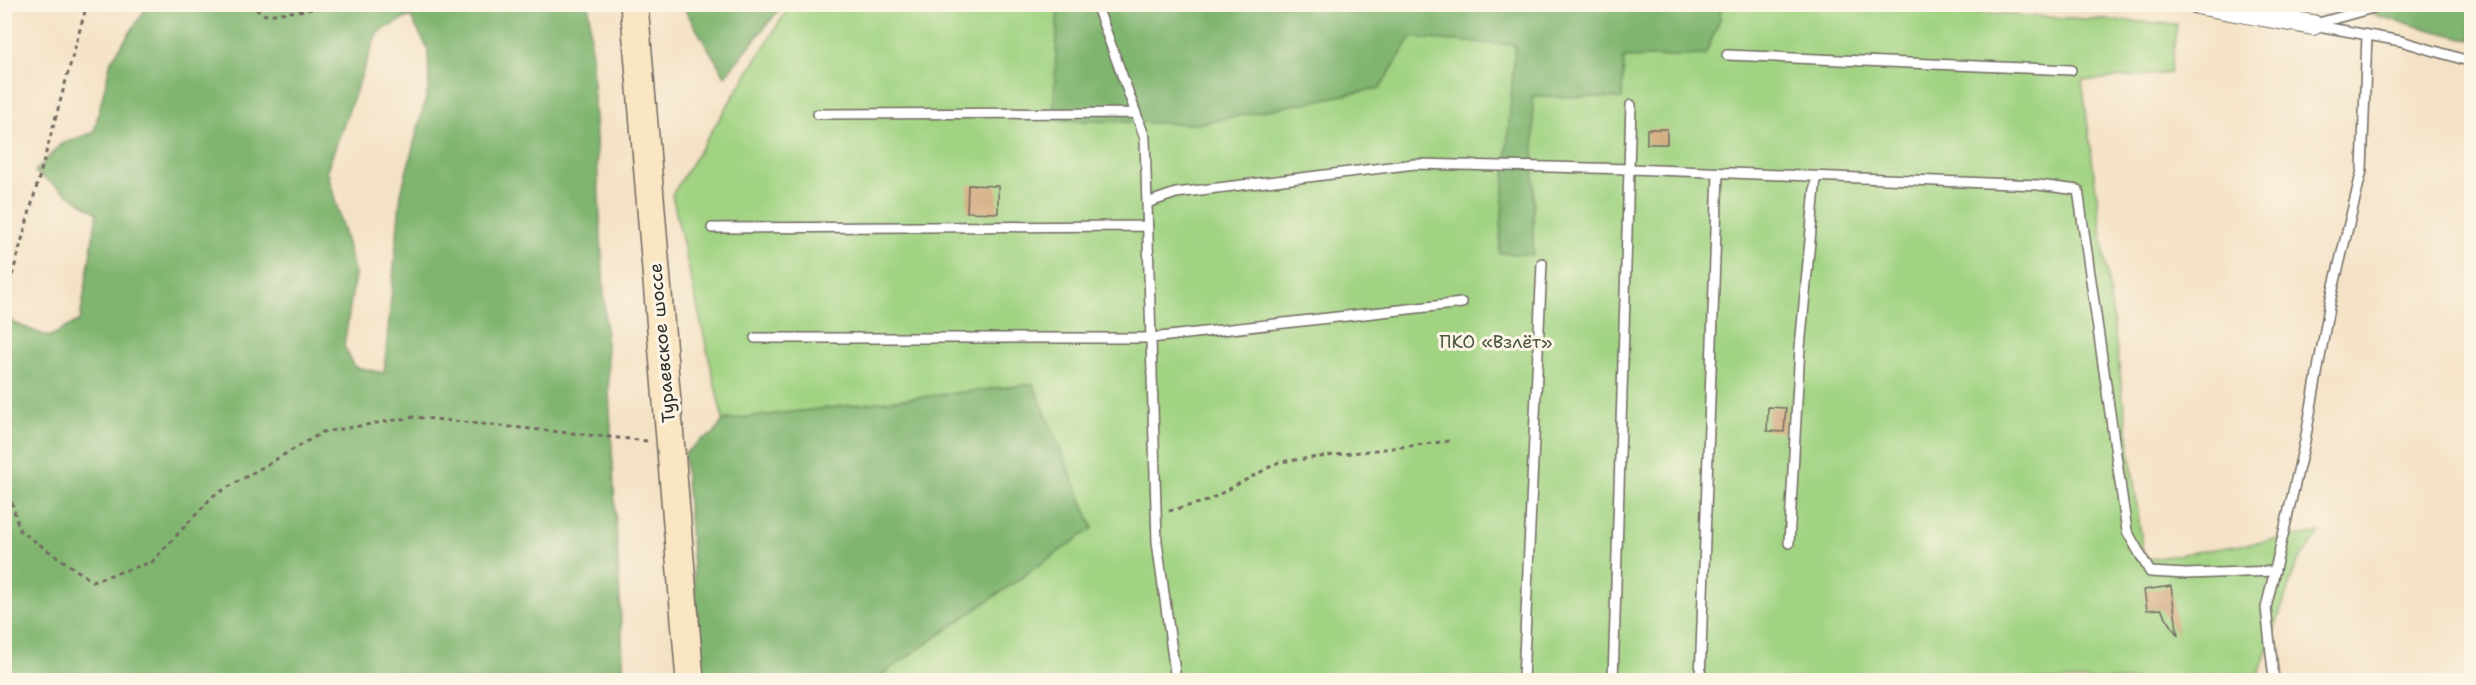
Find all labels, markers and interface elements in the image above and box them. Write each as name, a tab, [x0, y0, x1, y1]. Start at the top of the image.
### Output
street label: Тураевское шоссе	[643, 262, 681, 424]
park label: ПКО «Взлёт»	[1440, 330, 1552, 354]

